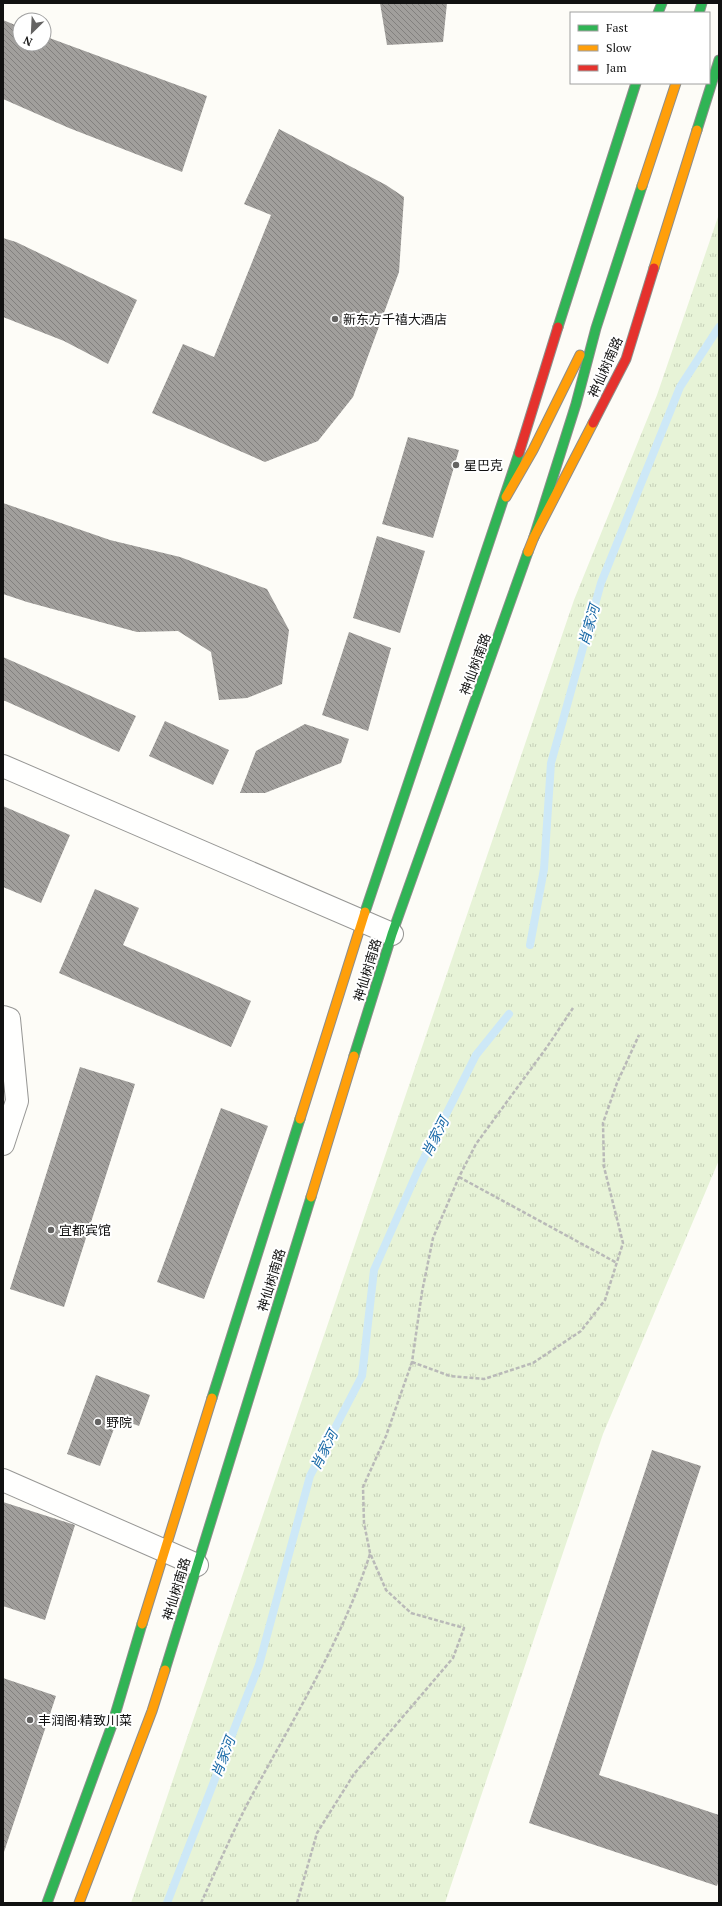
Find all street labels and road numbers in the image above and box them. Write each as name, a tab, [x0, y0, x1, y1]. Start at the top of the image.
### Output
street label: 神仙树南路	[584, 334, 626, 400]
street label: 神仙树南路	[455, 630, 495, 698]
street label: 神仙树南路	[349, 936, 385, 1004]
street label: 神仙树南路	[253, 1246, 289, 1314]
street label: 神仙树南路	[158, 1555, 194, 1623]

